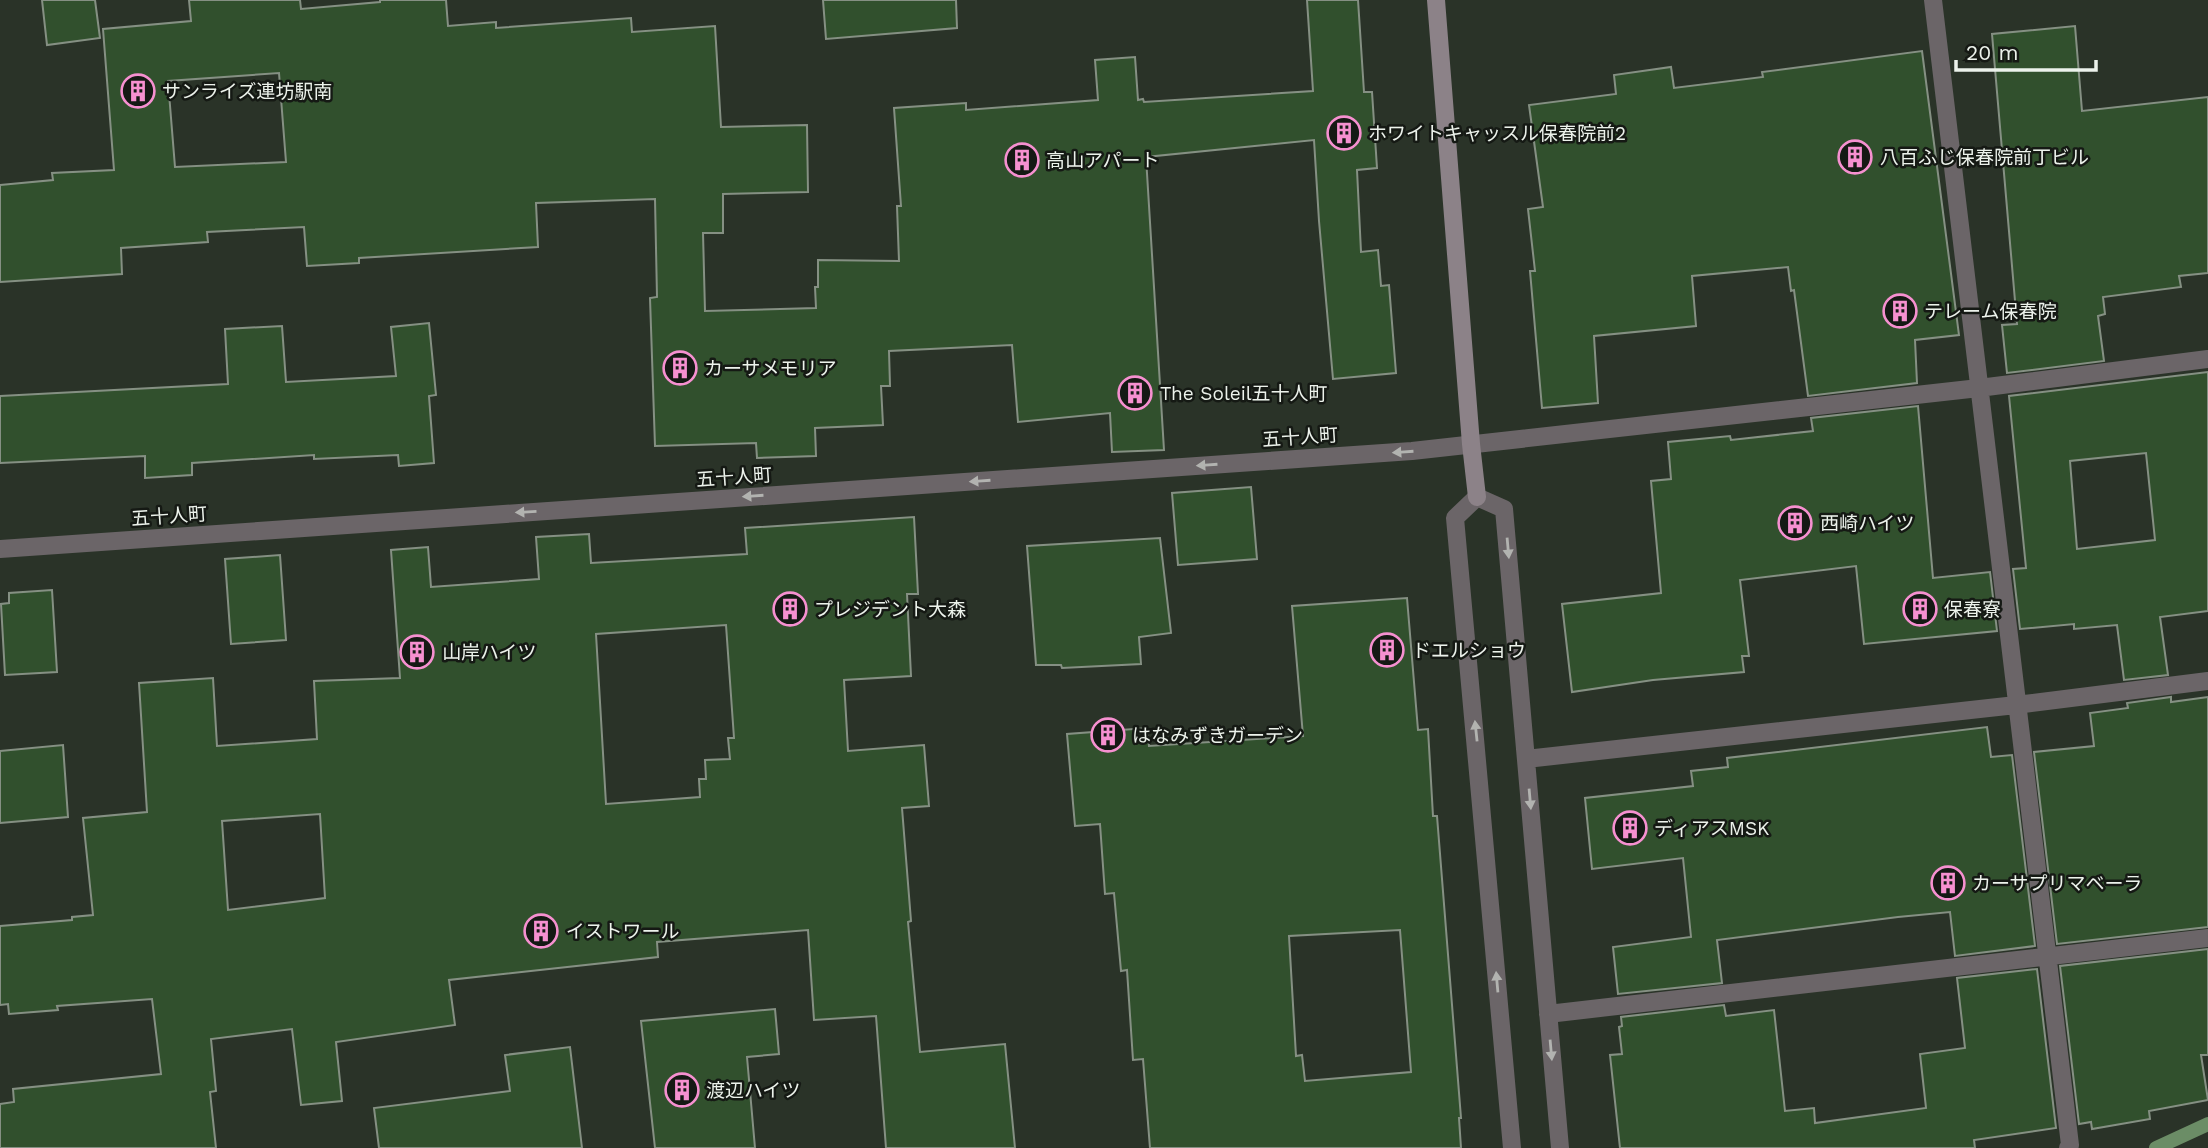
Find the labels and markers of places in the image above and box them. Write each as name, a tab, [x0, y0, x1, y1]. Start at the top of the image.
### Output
building icon: サンライズ連坊駅南	[119, 72, 157, 110]
place label: サンライズ連坊駅南	[162, 80, 332, 103]
building icon: ホワイトキャッスル保春院前2	[1325, 114, 1363, 152]
place label: ホワイトキャッスル保春院前2	[1368, 122, 1626, 145]
building icon: 八百ふじ保春院前丁ビル	[1836, 138, 1874, 176]
building icon: 高山アパート	[1003, 141, 1041, 179]
place label: 八百ふじ保春院前丁ビル	[1880, 146, 2089, 169]
place label: 高山アパート	[1046, 149, 1160, 172]
building icon: テレーム保春院	[1881, 292, 1919, 330]
place label: テレーム保春院	[1924, 300, 2056, 323]
building icon: カーサメモリア	[661, 349, 699, 387]
place label: カーサメモリア	[704, 357, 837, 380]
building icon: The Soleil五十人町	[1116, 374, 1154, 412]
place label: The Soleil五十人町	[1160, 382, 1328, 405]
building icon: 西崎ハイツ	[1776, 504, 1814, 542]
place label: 西崎ハイツ	[1820, 512, 1915, 535]
building icon: プレジデント大森	[771, 590, 809, 628]
building icon: 保春寮	[1901, 590, 1939, 628]
place label: プレジデント大森	[814, 598, 966, 621]
place label: 保春寮	[1944, 598, 2001, 621]
building icon: ドエルショウ	[1368, 631, 1406, 669]
building icon: 山岸ハイツ	[398, 633, 436, 671]
place label: ドエルショウ	[1412, 639, 1526, 662]
place label: 山岸ハイツ	[442, 641, 537, 664]
building icon: はなみずきガーデン	[1089, 716, 1127, 754]
place label: はなみずきガーデン	[1132, 724, 1303, 747]
building icon: ディアスMSK	[1611, 809, 1649, 847]
place label: ディアスMSK	[1654, 817, 1770, 840]
building icon: カーサプリマベーラ	[1929, 864, 1967, 902]
place label: カーサプリマベーラ	[1972, 872, 2143, 895]
building icon: イストワール	[522, 912, 560, 950]
place label: イストワール	[566, 920, 679, 943]
building icon: 渡辺ハイツ	[663, 1071, 701, 1109]
place label: 渡辺ハイツ	[706, 1079, 801, 1102]

